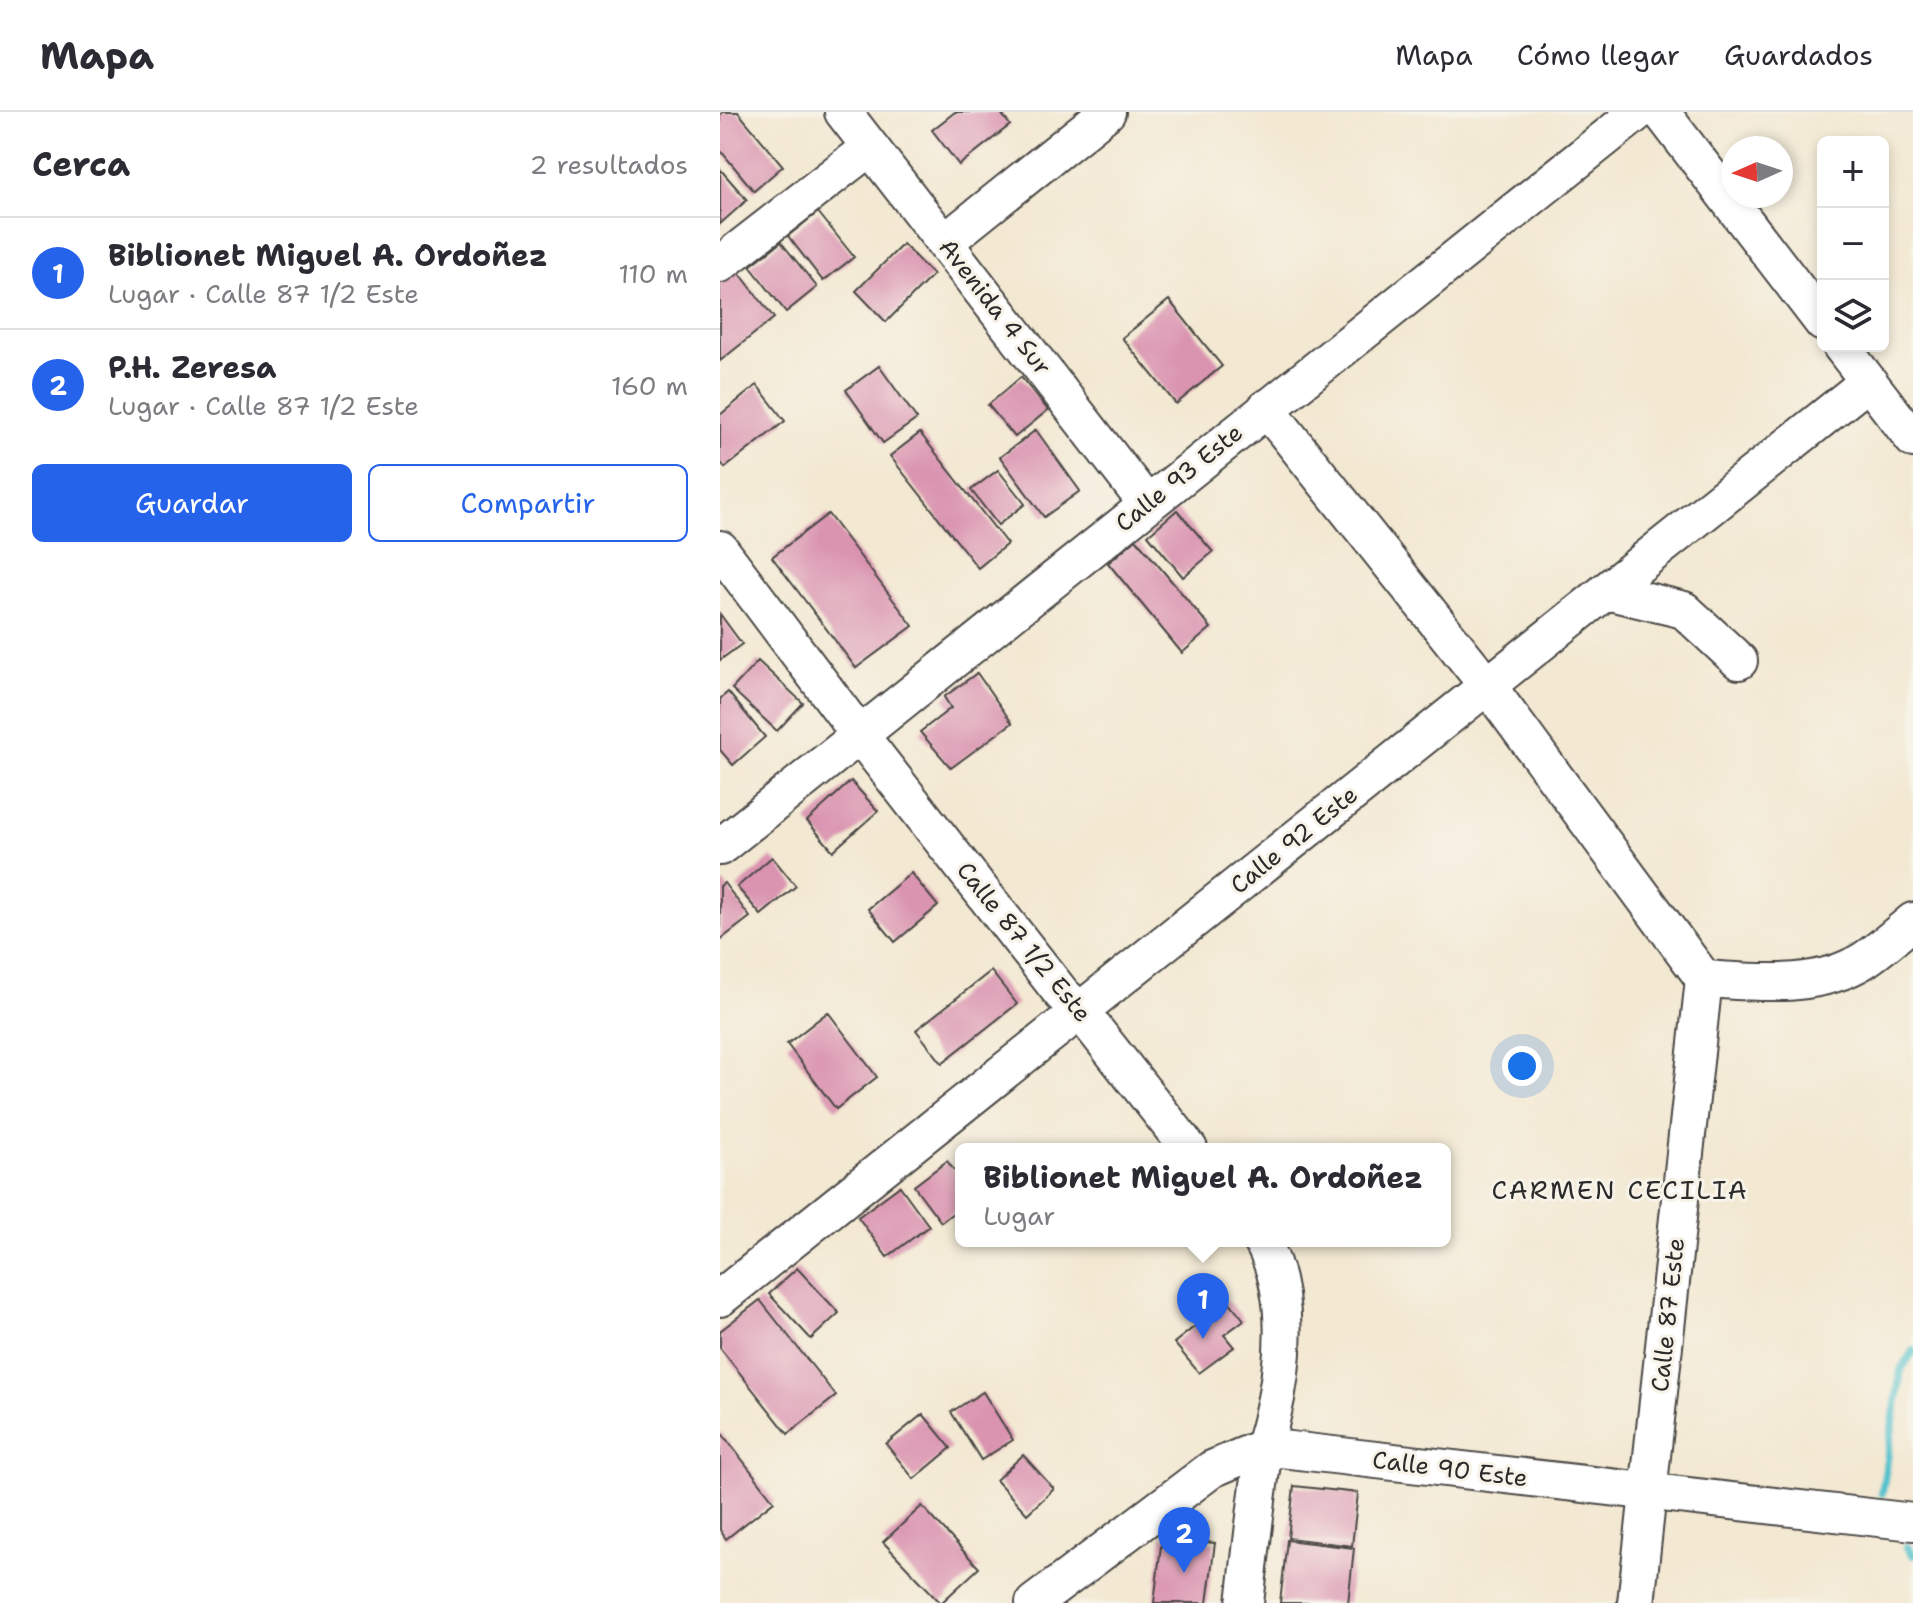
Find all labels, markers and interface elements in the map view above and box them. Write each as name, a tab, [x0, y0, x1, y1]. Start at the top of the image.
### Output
text: Mapa	[40, 30, 154, 81]
text: Mapa	[1395, 36, 1473, 74]
text: Cómo llegar	[1517, 36, 1680, 74]
text: Guardados	[1724, 36, 1873, 74]
north arrow	[1721, 136, 1793, 208]
map controls	[1817, 136, 1889, 352]
button: +	[1817, 136, 1889, 208]
text: Cerca	[32, 141, 130, 187]
text: 2 resultados	[529, 147, 688, 182]
button: −	[1817, 208, 1889, 280]
street label: Avenida 4 Sur	[932, 232, 1058, 382]
text: Biblionet Miguel A. Ordoñez	[108, 235, 548, 276]
text: 1	[52, 256, 64, 291]
text: 110 m	[618, 256, 688, 291]
text: Lugar · Calle 87 1/2 Este	[108, 276, 419, 311]
button: layers	[1817, 280, 1889, 352]
text: P.H. Zeresa	[108, 347, 277, 388]
text: 2	[49, 368, 67, 403]
text: 160 m	[611, 368, 688, 403]
text: Lugar · Calle 87 1/2 Este	[108, 388, 419, 423]
street label: Calle 93 Este	[1109, 417, 1249, 539]
button: Guardar	[32, 464, 352, 542]
button: Compartir	[368, 464, 688, 542]
street label: Calle 92 Este	[1224, 779, 1364, 901]
street label: Calle 87 1/2 Este	[949, 855, 1099, 1029]
your location	[1502, 1046, 1542, 1086]
popup	[955, 1143, 1451, 1247]
text: Biblionet Miguel A. Ordoñez	[983, 1157, 1423, 1198]
district label: CARMEN CECILIA	[1491, 1172, 1749, 1207]
text: Lugar	[983, 1198, 1055, 1233]
street label: Calle 87 Este	[1644, 1236, 1692, 1394]
pin: 1	[1177, 1273, 1229, 1339]
street label: Calle 90 Este	[1371, 1444, 1529, 1494]
pin: 2	[1158, 1507, 1210, 1573]

